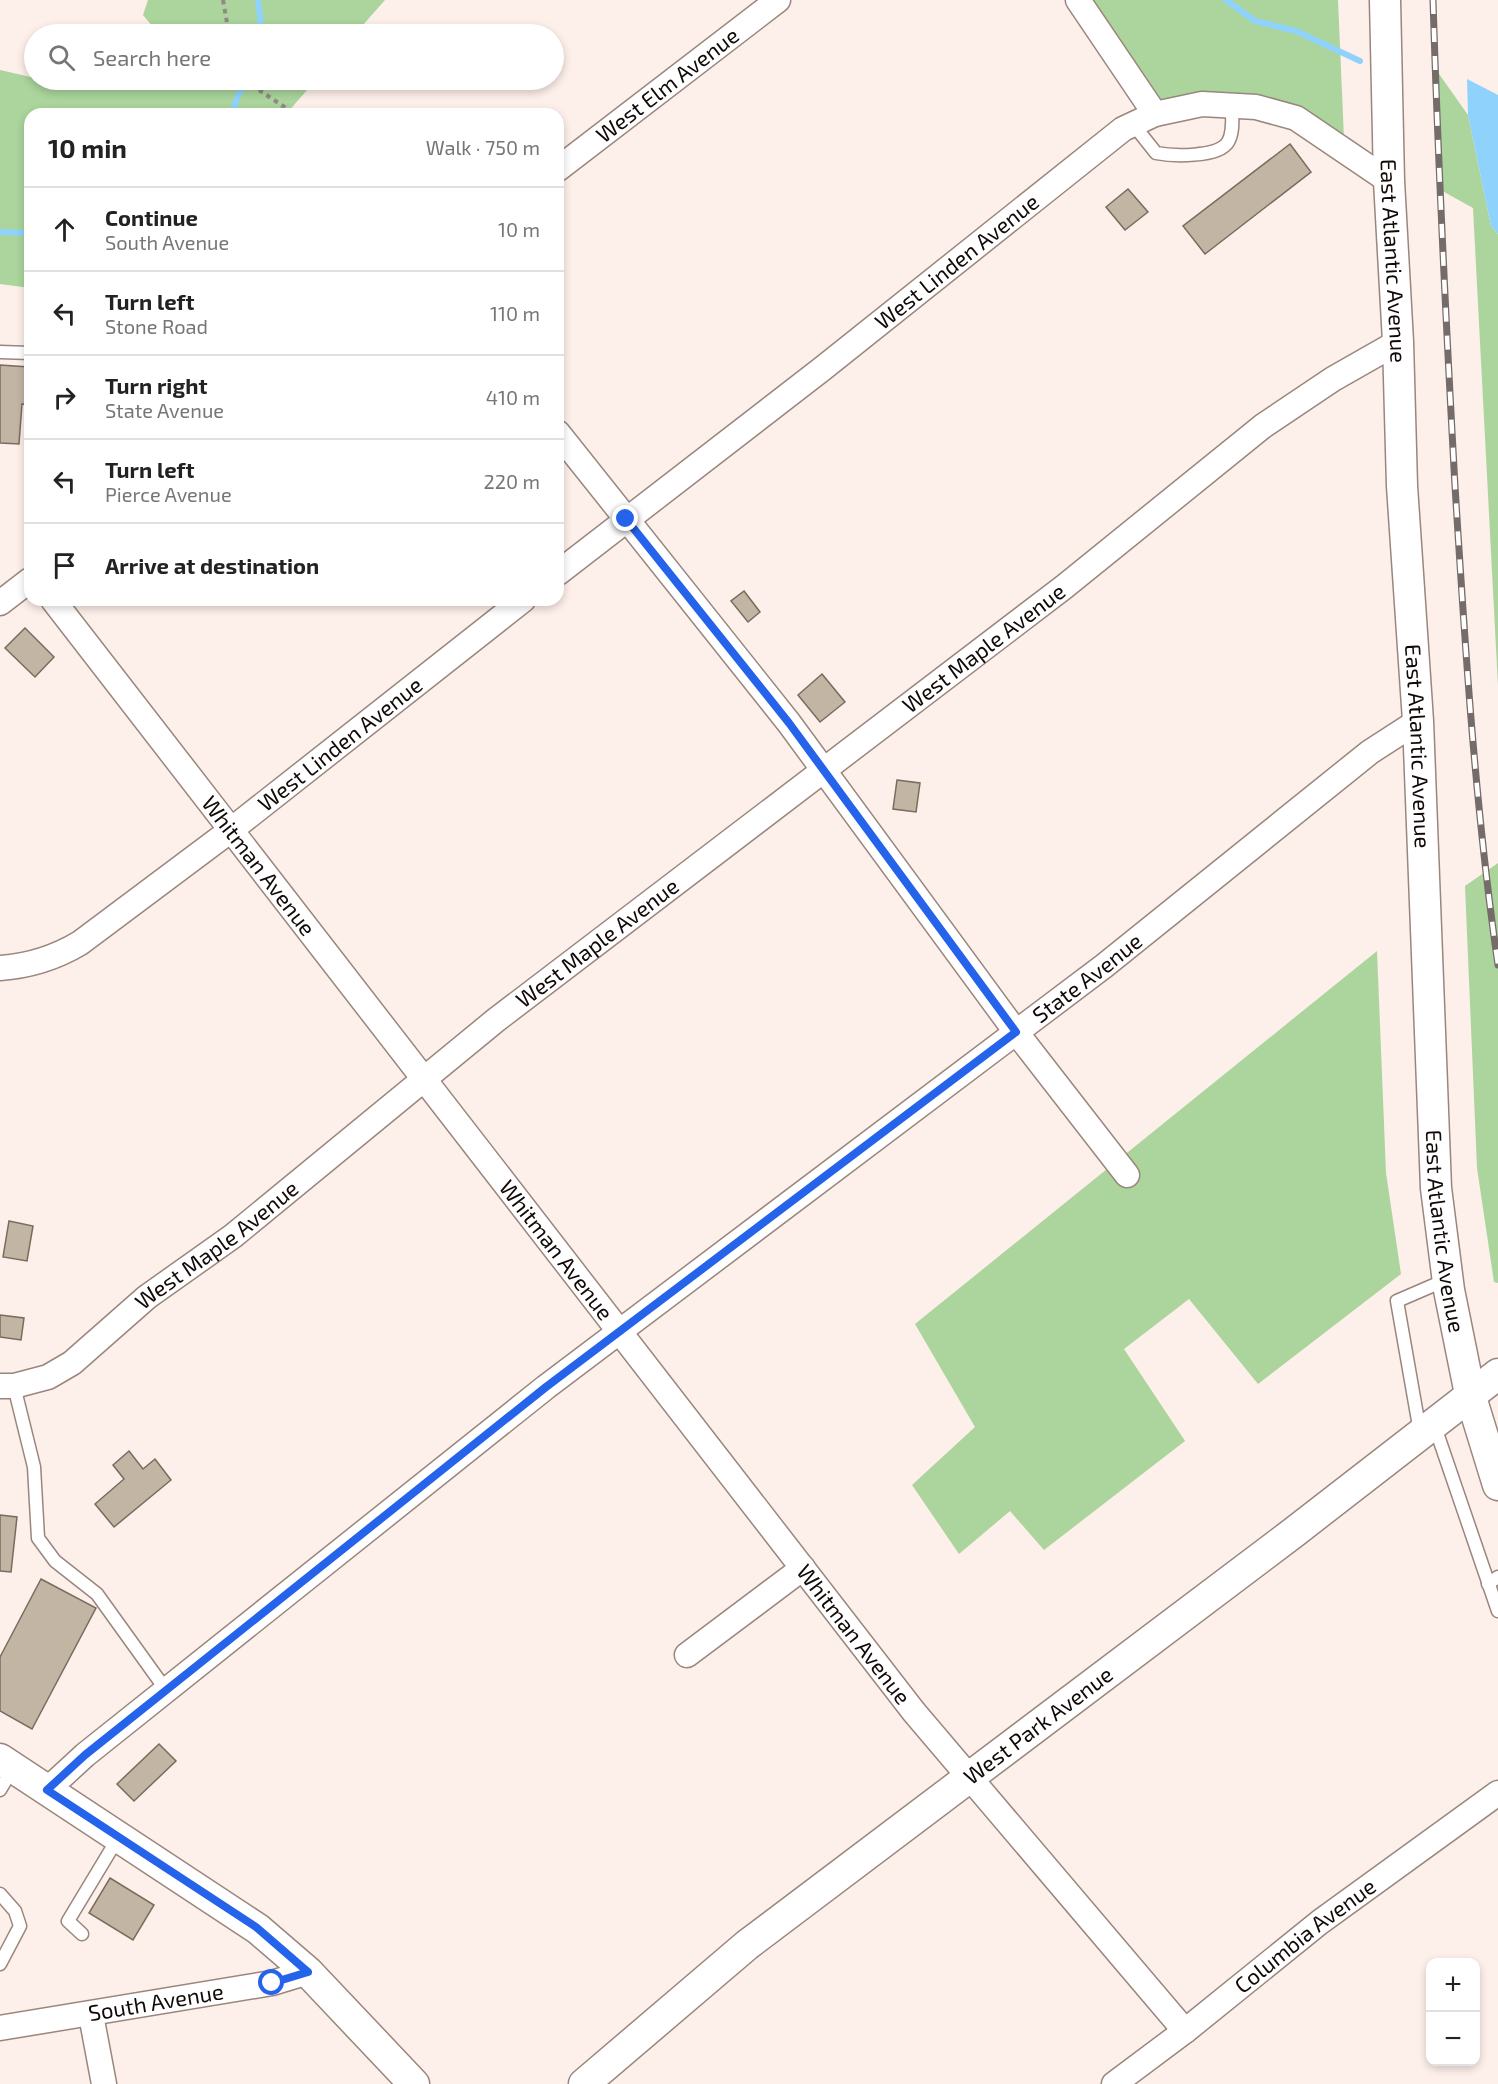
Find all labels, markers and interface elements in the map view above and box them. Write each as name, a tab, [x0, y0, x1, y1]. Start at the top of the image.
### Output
street label: West Elm Avenue	[590, 21, 743, 147]
search box	[24, 24, 564, 90]
icon: search	[45, 41, 78, 74]
text: Search here	[93, 44, 211, 70]
text: 10 min	[48, 132, 127, 163]
text: Walk · 750 m	[426, 135, 540, 159]
street label: East Atlantic Avenue	[1377, 158, 1413, 363]
street label: West Linden Avenue	[869, 188, 1043, 334]
text: Continue	[105, 204, 198, 230]
icon: ahead	[48, 213, 81, 246]
text: 10 m	[498, 217, 540, 241]
text: South Avenue	[105, 230, 229, 254]
text: Turn left	[105, 288, 194, 314]
icon: left	[48, 297, 81, 330]
text: 110 m	[490, 301, 540, 325]
text: Stone Road	[105, 314, 208, 338]
text: Turn right	[105, 372, 207, 398]
icon: right	[48, 381, 81, 414]
text: 410 m	[486, 385, 540, 409]
text: State Avenue	[105, 398, 224, 422]
text: Turn left	[105, 456, 194, 482]
icon: left	[48, 465, 81, 498]
text: 220 m	[483, 469, 540, 493]
text: Pierce Avenue	[105, 482, 232, 506]
route end	[612, 505, 638, 531]
icon: arrive	[48, 549, 81, 582]
text: Arrive at destination	[105, 552, 319, 578]
street label: West Maple Avenue	[897, 577, 1070, 718]
street label: East Atlantic Avenue	[1401, 643, 1437, 849]
street label: West Linden Avenue	[252, 671, 427, 816]
street label: Whitman Avenue	[197, 790, 322, 940]
street label: West Maple Avenue	[510, 872, 683, 1012]
street label: State Avenue	[1027, 927, 1147, 1027]
street label: East Atlantic Avenue	[1422, 1129, 1471, 1335]
street label: West Maple Avenue	[129, 1174, 303, 1314]
street label: Whitman Avenue	[495, 1174, 619, 1324]
street label: Whitman Avenue	[792, 1559, 917, 1709]
street label: West Park Avenue	[958, 1660, 1117, 1789]
street label: Columbia Avenue	[1229, 1872, 1380, 1998]
map controls	[1426, 1958, 1480, 2066]
button: +	[1426, 1958, 1480, 2012]
route start	[258, 1969, 284, 1995]
street label: South Avenue	[86, 1977, 225, 2025]
button: −	[1426, 2012, 1480, 2066]

